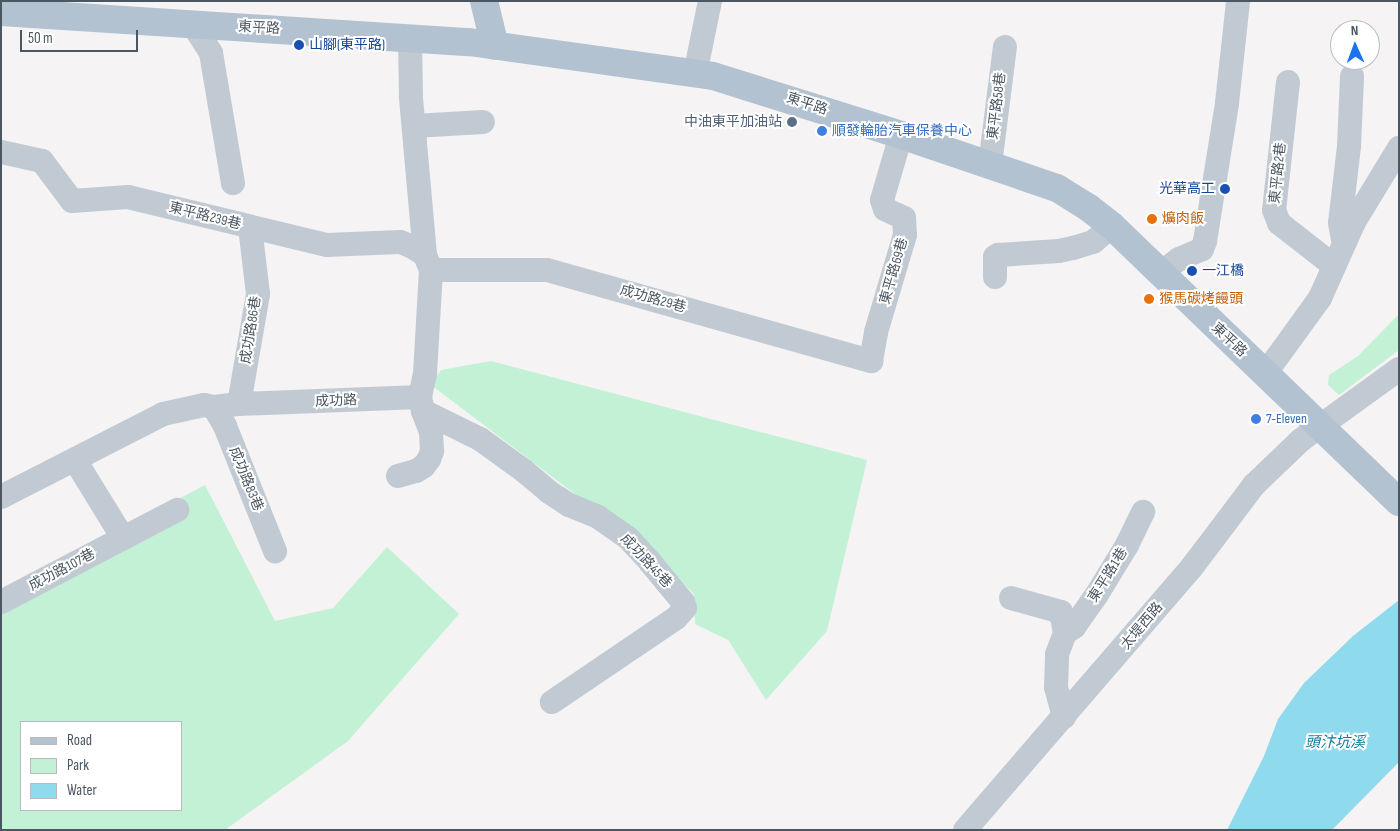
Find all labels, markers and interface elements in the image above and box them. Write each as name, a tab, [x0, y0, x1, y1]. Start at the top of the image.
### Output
street label: 東平路	[238, 19, 280, 37]
scale bar	[22, 20, 140, 52]
north arrow	[1330, 20, 1380, 70]
text: N	[1350, 22, 1359, 39]
text: 50 m	[28, 29, 53, 48]
place label: 山腳(東平路)	[309, 37, 385, 53]
marker: 山腳(東平路)	[293, 39, 305, 51]
street label: 東平路58巷	[985, 71, 1009, 141]
street label: 東平路	[784, 90, 830, 118]
place label: 中油東平加油站	[684, 114, 782, 130]
marker: 中油東平加油站	[786, 116, 798, 128]
place label: 順發輪胎汽車保養中心	[832, 123, 972, 139]
marker: 順發輪胎汽車保養中心	[816, 125, 828, 137]
street label: 東平路2巷	[1266, 141, 1290, 205]
place label: 光華高工	[1159, 181, 1215, 197]
marker: 光華高工	[1219, 183, 1231, 195]
street label: 東平路239巷	[167, 199, 243, 233]
place label: 爌肉飯	[1162, 211, 1204, 227]
marker: 爌肉飯	[1146, 213, 1158, 225]
street label: 東平路69巷	[877, 236, 911, 306]
place label: 一江橋	[1202, 263, 1244, 279]
marker: 一江橋	[1186, 265, 1198, 277]
street label: 成功路29巷	[618, 282, 688, 316]
place label: 猴馬碳烤饅頭	[1159, 291, 1243, 307]
marker: 猴馬碳烤饅頭	[1143, 293, 1155, 305]
street label: 成功路86巷	[237, 295, 265, 365]
street label: 東平路	[1208, 320, 1250, 360]
street label: 成功路	[315, 392, 357, 410]
place label: 7-Eleven	[1266, 411, 1307, 427]
marker: 7-Eleven	[1250, 413, 1262, 425]
street label: 成功路83巷	[225, 444, 267, 514]
street label: 成功路45巷	[617, 531, 675, 591]
street label: 東平路1巷	[1085, 545, 1131, 605]
street label: 成功路107巷	[26, 546, 98, 594]
street label: 太堤西路	[1118, 599, 1166, 653]
legend	[20, 721, 182, 811]
text: Road	[67, 731, 92, 750]
water label: 頭汴坑溪	[1305, 734, 1365, 752]
text: Park	[67, 756, 89, 775]
text: Water	[67, 781, 97, 800]

